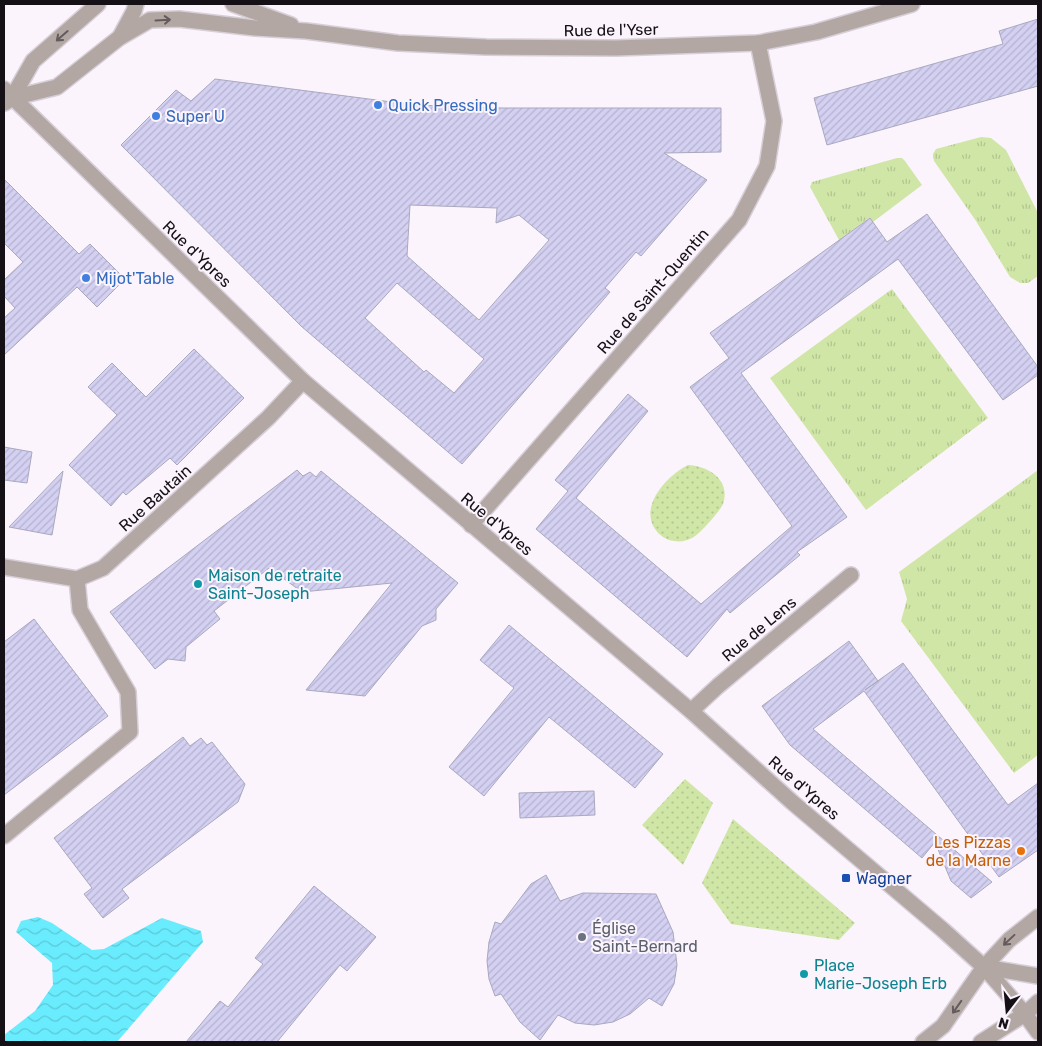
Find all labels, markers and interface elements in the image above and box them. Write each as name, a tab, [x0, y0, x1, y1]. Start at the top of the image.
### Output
one-way arrow	[155, 15, 171, 24]
street label: Rue de l'Yser	[563, 20, 659, 40]
one-way arrow	[55, 30, 68, 41]
place label: Quick Pressing	[388, 96, 498, 115]
marker: Quick Pressing	[372, 99, 384, 111]
place label: Super U	[166, 107, 225, 126]
marker: Super U	[150, 110, 162, 122]
street label: Rue d'Ypres	[159, 217, 235, 291]
street label: Rue de Saint-Quentin	[593, 224, 713, 358]
place label: Mijot'Table	[96, 269, 175, 288]
marker: Mijot'Table	[80, 272, 92, 284]
street label: Rue Bautain	[115, 461, 195, 535]
street label: Rue d'Ypres	[457, 488, 537, 560]
place label: Maison de retraite Saint-Joseph	[208, 566, 342, 603]
marker: Maison de retraite Saint-Joseph	[192, 578, 204, 590]
street label: Rue de Lens	[718, 592, 800, 666]
street label: Rue d'Ypres	[765, 752, 843, 824]
place label: Les Pizzas de la Marne	[926, 833, 1011, 870]
marker: Les Pizzas de la Marne	[1015, 845, 1027, 857]
place label: Wagner	[856, 869, 912, 888]
marker: Wagner	[840, 872, 852, 884]
place label: Église Saint-Bernard	[592, 919, 698, 956]
marker: Église Saint-Bernard	[576, 931, 588, 943]
one-way arrow	[1003, 934, 1016, 946]
place label: Place Marie-Joseph Erb	[814, 956, 947, 993]
marker: Place Marie-Joseph Erb	[798, 968, 810, 980]
north arrow	[982, 986, 1032, 1036]
one-way arrow	[952, 1000, 962, 1014]
text: N	[996, 1013, 1011, 1033]

